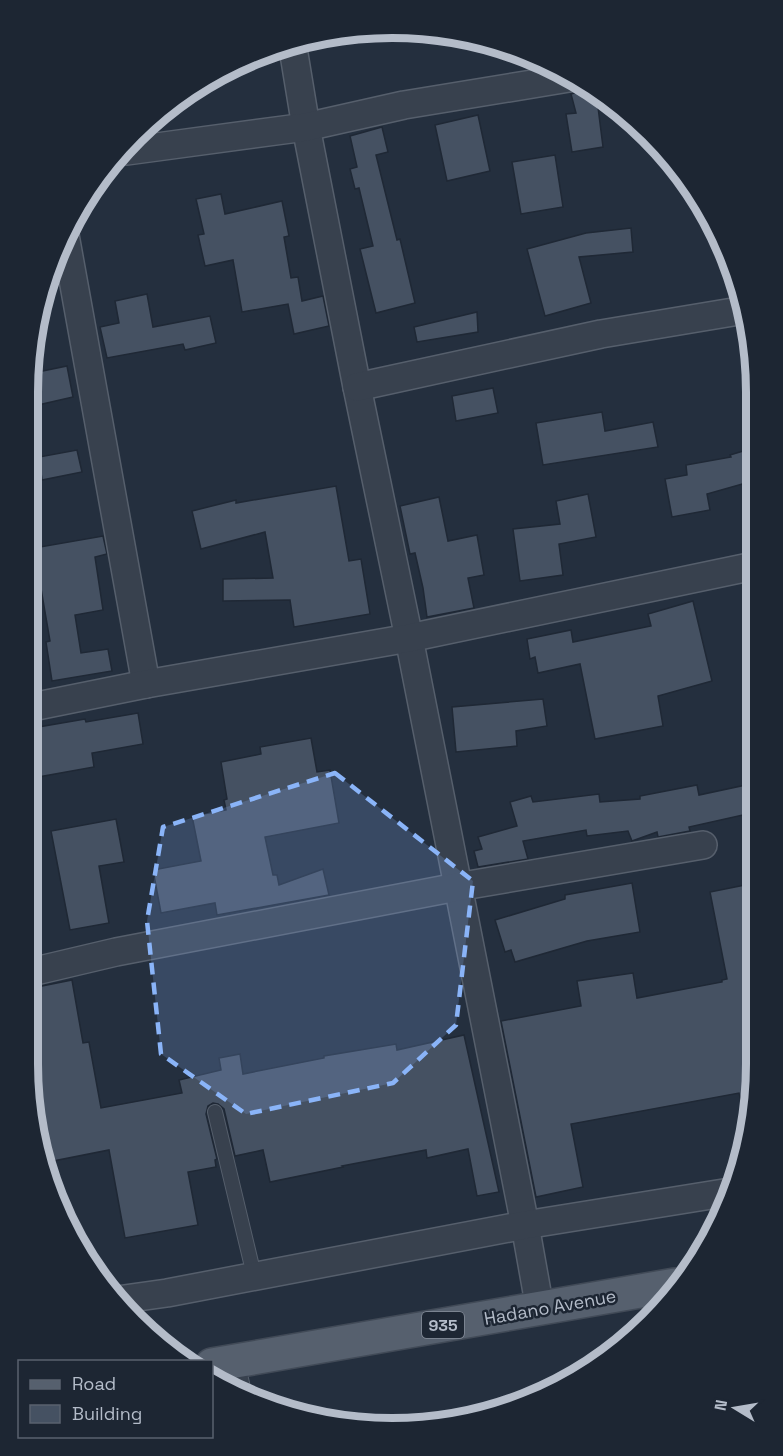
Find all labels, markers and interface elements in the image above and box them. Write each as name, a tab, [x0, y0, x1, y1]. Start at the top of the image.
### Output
street label: Hadano Avenue	[482, 1284, 618, 1330]
road number: 935	[422, 1312, 464, 1338]
legend	[18, 1360, 213, 1438]
text: Road	[72, 1372, 116, 1395]
north arrow	[705, 1378, 765, 1438]
text: N	[709, 1398, 732, 1413]
text: Building	[72, 1402, 142, 1425]

